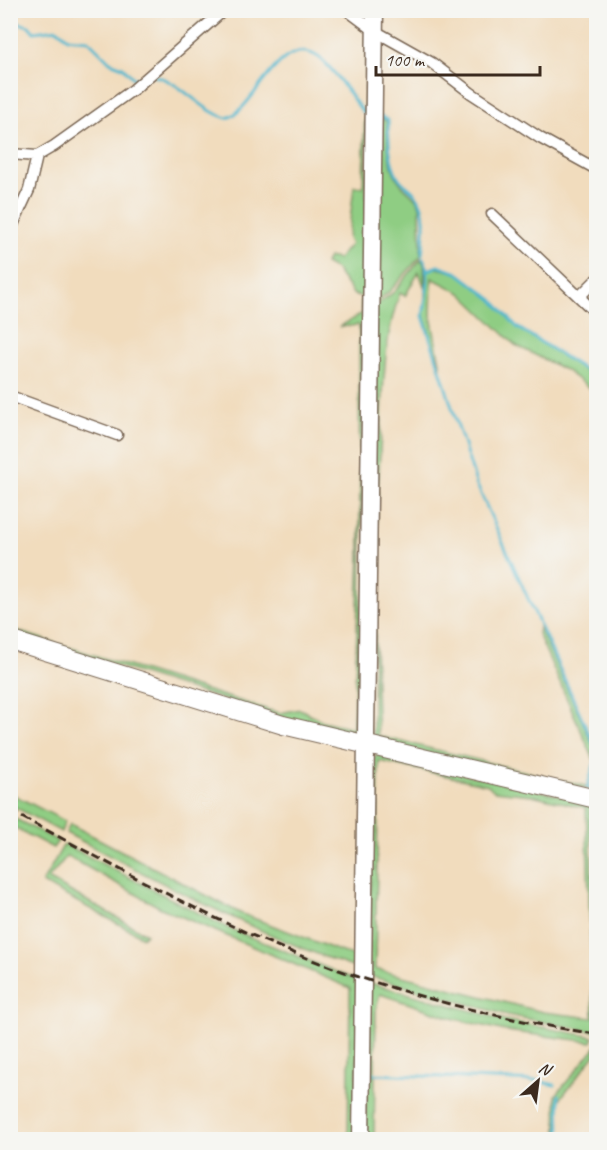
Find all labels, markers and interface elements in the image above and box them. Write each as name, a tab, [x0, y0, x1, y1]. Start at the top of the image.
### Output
scale bar	[376, 39, 540, 77]
text: 100 m	[385, 49, 426, 71]
north arrow	[508, 1051, 568, 1111]
text: N	[536, 1057, 556, 1081]

